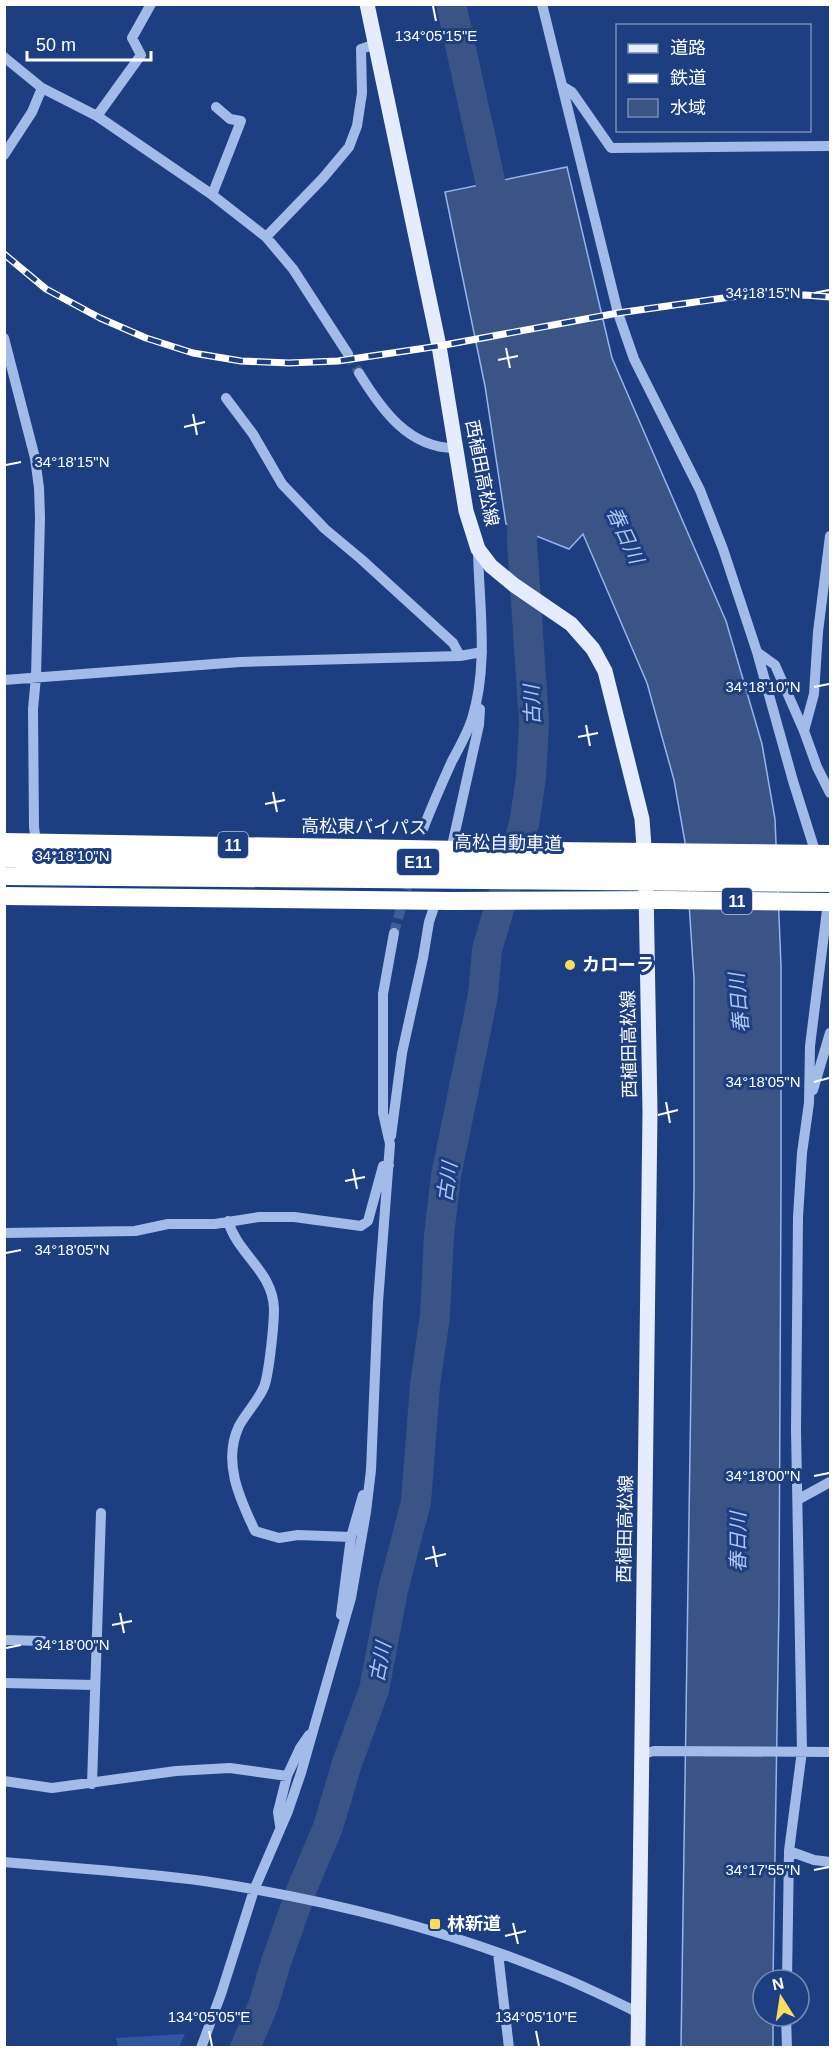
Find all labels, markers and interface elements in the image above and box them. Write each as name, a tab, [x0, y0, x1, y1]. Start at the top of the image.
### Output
scale bar	[27, 24, 152, 62]
legend	[616, 24, 811, 132]
text: 134°05'15"E	[395, 27, 477, 44]
text: 50 m	[36, 35, 76, 55]
text: 道路	[670, 38, 706, 58]
text: 鉄道	[670, 68, 706, 88]
text: 水域	[670, 98, 706, 118]
text: 34°18'15"N	[725, 284, 801, 301]
street label: 西植田高松線	[462, 418, 502, 528]
text: 34°18'15"N	[34, 453, 110, 470]
water label: 春日川	[602, 503, 648, 569]
text: 34°18'10"N	[725, 678, 801, 695]
water label: 古川	[520, 683, 544, 725]
street label: 高松東バイパス	[301, 816, 427, 838]
road number: 11	[218, 832, 248, 858]
street label: 高松自動車道	[454, 832, 562, 854]
text: 34°18'10"N	[34, 847, 110, 864]
road number: E11	[397, 849, 439, 875]
road number: 11	[722, 888, 752, 914]
place label: カローラ	[582, 955, 654, 975]
marker: カローラ	[563, 958, 577, 972]
water label: 春日川	[725, 970, 753, 1034]
street label: 西植田高松線	[618, 990, 640, 1098]
text: 34°18'05"N	[725, 1073, 801, 1090]
water label: 古川	[433, 1159, 461, 1203]
text: 34°18'05"N	[34, 1241, 110, 1258]
text: 34°18'00"N	[725, 1467, 801, 1484]
street label: 西植田高松線	[614, 1475, 636, 1583]
water label: 春日川	[727, 1510, 749, 1572]
text: 34°18'00"N	[34, 1636, 110, 1653]
water label: 古川	[365, 1638, 395, 1684]
text: 34°17'55"N	[725, 1861, 801, 1878]
place label: 林新道	[447, 1914, 501, 1934]
marker: 林新道	[428, 1917, 442, 1931]
north arrow	[751, 1968, 811, 2028]
text: N	[771, 1974, 785, 1993]
text: 134°05'05"E	[168, 2008, 250, 2025]
text: 134°05'10"E	[495, 2008, 577, 2025]

